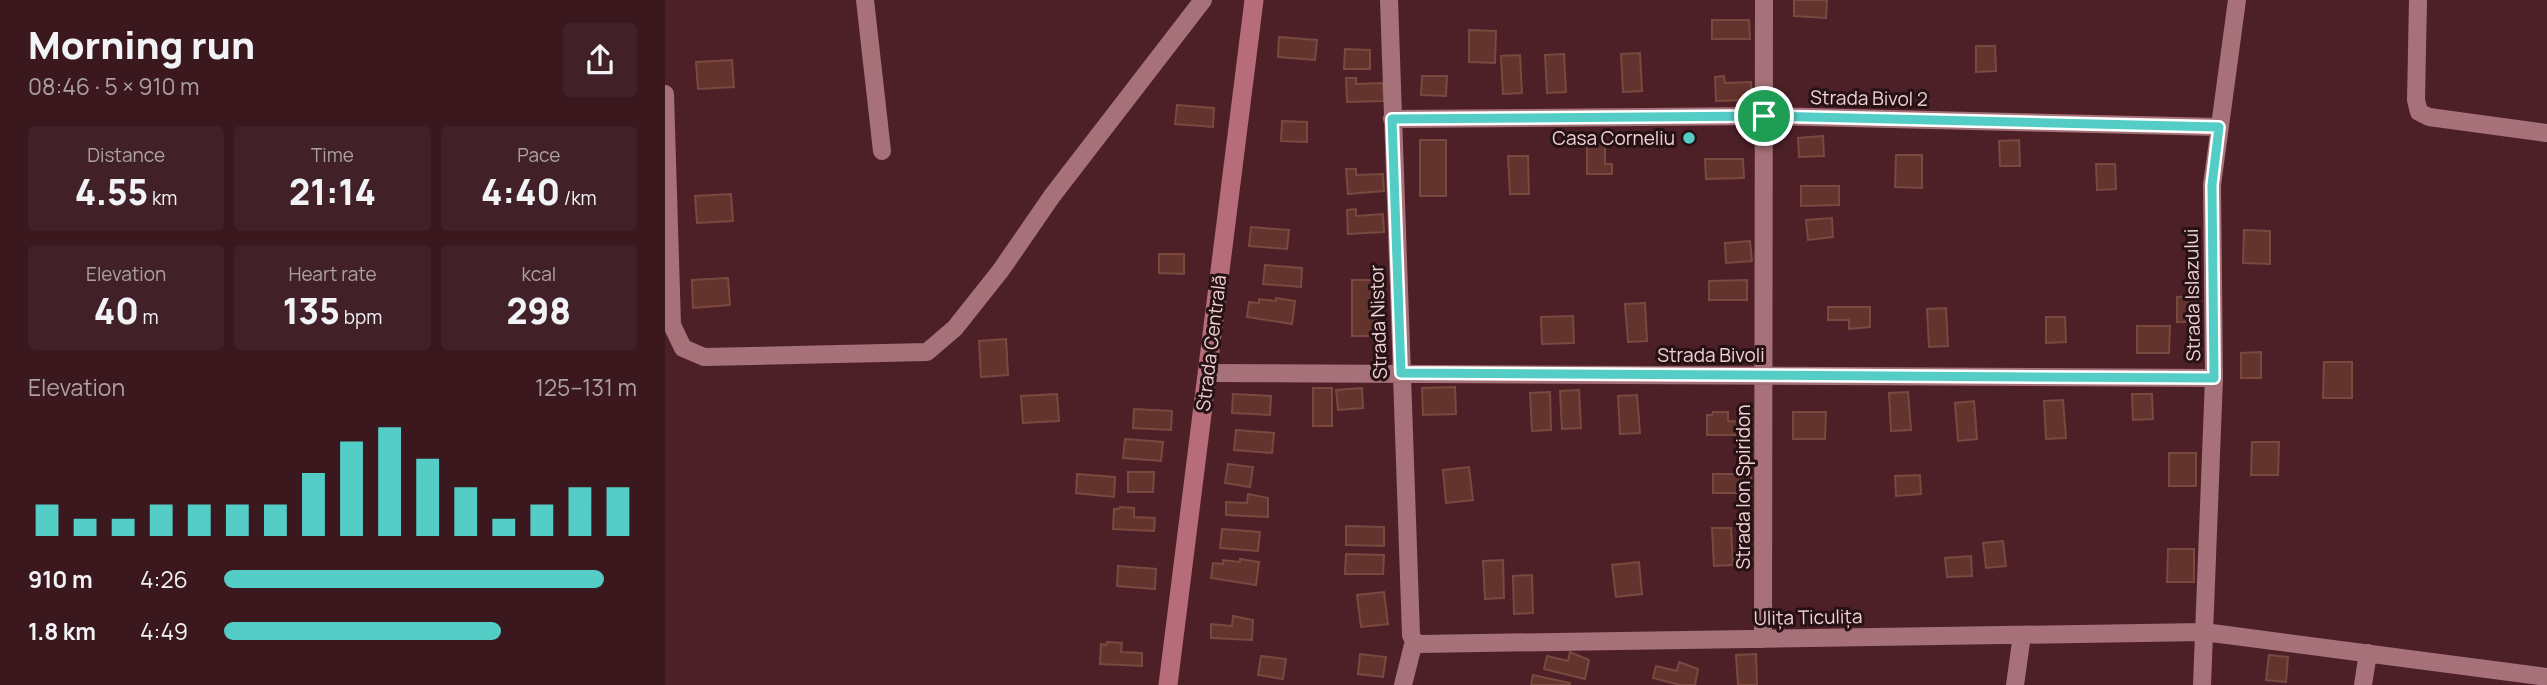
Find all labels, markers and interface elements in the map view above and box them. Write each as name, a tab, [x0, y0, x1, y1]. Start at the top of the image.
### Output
text: Morning run	[28, 18, 255, 70]
button: share	[563, 23, 637, 97]
text: 08:46 · 5 × 910 m	[28, 70, 200, 102]
street label: Strada Bivol 2	[1810, 84, 1928, 112]
pin	[1734, 86, 1794, 146]
icon: arrive	[1745, 97, 1783, 135]
place label: Casa Corneliu	[1552, 125, 1675, 151]
marker: Casa Corneliu	[1681, 130, 1697, 146]
text: Distance	[87, 142, 165, 168]
text: Time	[311, 142, 354, 168]
text: Pace	[517, 142, 560, 168]
text: 4.55	[75, 168, 148, 216]
text: 21:14	[289, 168, 376, 216]
text: 4:40	[481, 168, 560, 216]
text: km	[148, 185, 177, 211]
text: /km	[560, 185, 597, 211]
street label: Strada Islazului	[2178, 228, 2206, 362]
text: Elevation	[86, 261, 166, 287]
text: Heart rate	[288, 261, 377, 287]
text: kcal	[521, 261, 556, 287]
street label: Strada Nistor	[1363, 264, 1393, 380]
street label: Strada Centrală	[1190, 273, 1232, 413]
text: 40	[94, 287, 139, 335]
text: 135	[283, 287, 340, 335]
text: 298	[506, 287, 571, 335]
text: m	[139, 304, 159, 330]
text: bpm	[340, 304, 382, 330]
street label: Strada Bivoli	[1657, 342, 1765, 368]
text: Elevation	[28, 371, 125, 403]
text: 125–131 m	[535, 371, 637, 403]
street label: Strada Ion Spiridon	[1730, 404, 1756, 570]
text: 910 m	[28, 563, 93, 595]
text: 4:26	[140, 563, 188, 595]
street label: Ulița Ticulița	[1753, 603, 1863, 631]
text: 1.8 km	[28, 615, 96, 647]
text: 4:49	[140, 615, 188, 647]

